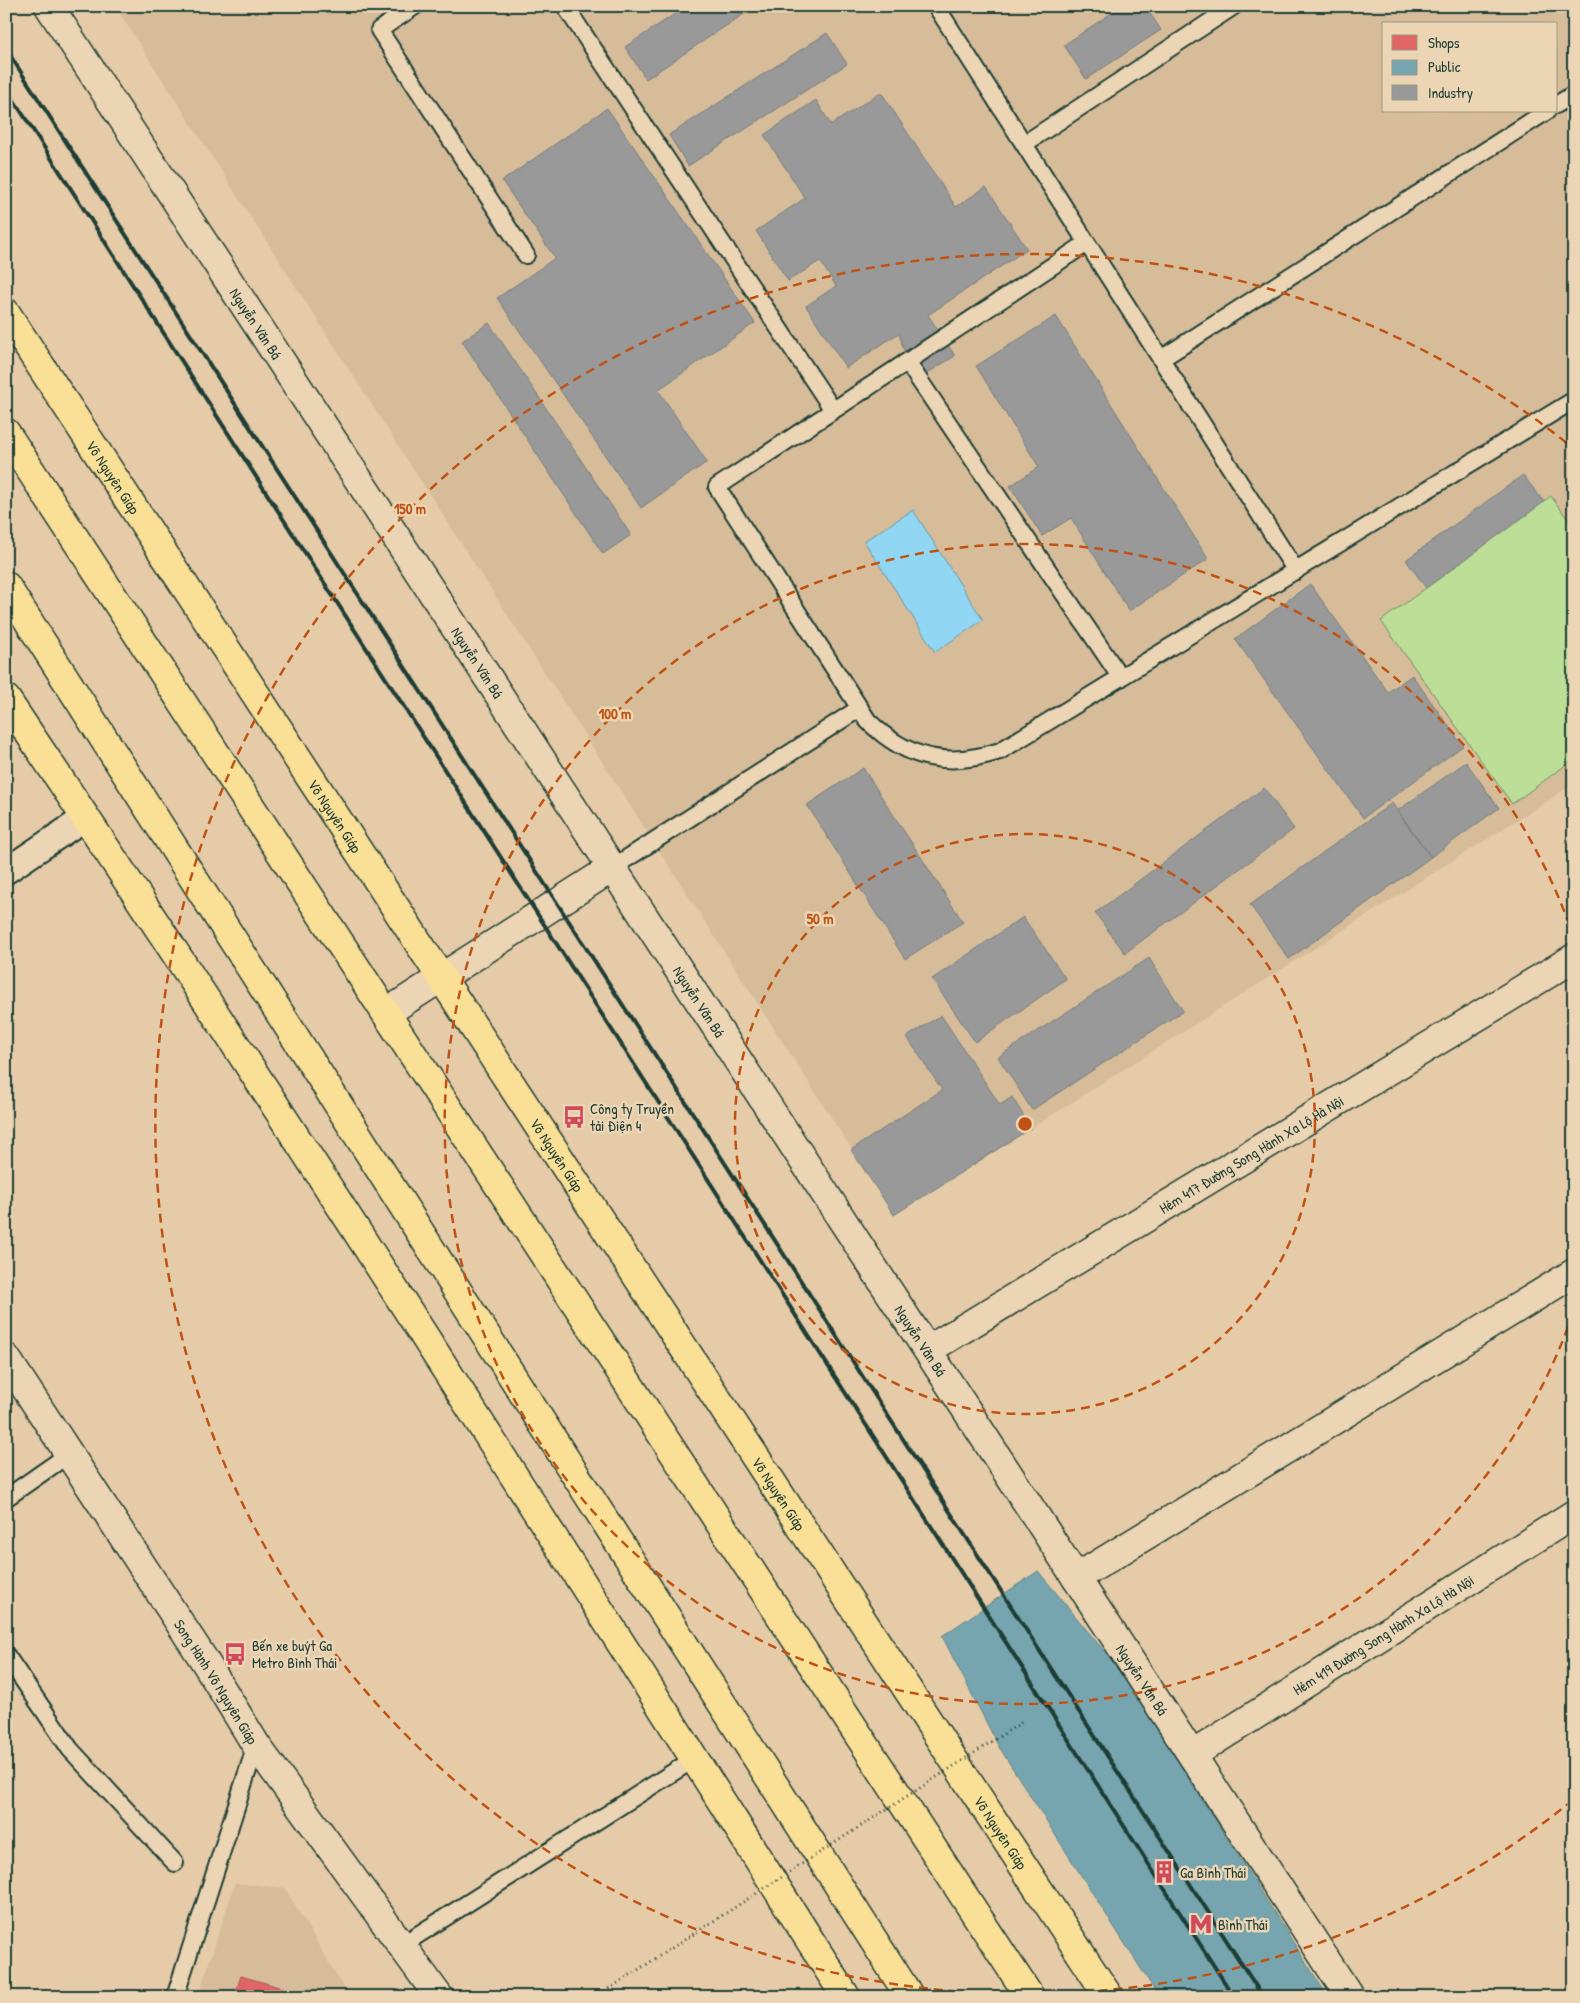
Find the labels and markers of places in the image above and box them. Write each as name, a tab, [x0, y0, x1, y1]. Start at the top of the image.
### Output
place label: Công ty Truyền tải Điện 4	[590, 1098, 674, 1136]
bus stop icon: Công ty Truyền tải Điện 4	[561, 1104, 587, 1130]
centre of rings	[1016, 1115, 1034, 1133]
place label: Bến xe buýt Ga Metro Bình Thái	[252, 1635, 337, 1673]
bus stop icon: Bến xe buýt Ga Metro Bình Thái	[222, 1641, 248, 1667]
building icon: Ga Bình Thái	[1151, 1859, 1177, 1885]
place label: Ga Bình Thái	[1180, 1862, 1247, 1883]
metro station icon: Bình Thái	[1188, 1911, 1214, 1937]
place label: Bình Thái	[1218, 1914, 1268, 1935]

